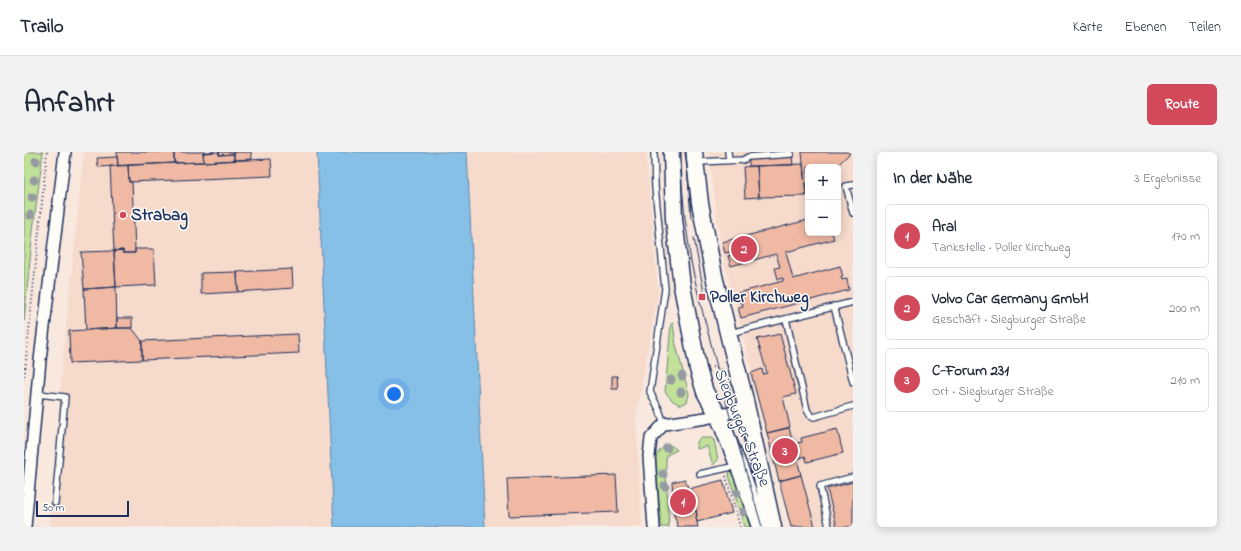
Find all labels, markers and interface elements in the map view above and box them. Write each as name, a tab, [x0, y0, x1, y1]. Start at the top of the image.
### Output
text: Trailo	[20, 14, 64, 41]
text: Karte	[1073, 17, 1102, 38]
text: Ebenen	[1124, 17, 1167, 38]
text: Teilen	[1189, 17, 1221, 38]
text: Anfahrt	[24, 84, 115, 125]
button: Route	[1147, 84, 1217, 125]
map controls	[805, 164, 841, 236]
button: +	[805, 164, 841, 200]
text: In der Nähe	[893, 166, 972, 191]
text: 3 Ergebnisse	[1134, 169, 1201, 188]
button: −	[805, 200, 841, 236]
place label: Strabag	[131, 203, 188, 230]
marker: Strabag	[118, 210, 128, 220]
text: Aral	[932, 216, 957, 238]
text: 1	[905, 227, 909, 246]
text: 170 m	[1172, 227, 1200, 246]
pin: 2	[731, 234, 757, 264]
text: Tankstelle · Poller Kirchweg	[932, 238, 1070, 257]
place label: Poller Kirchweg	[710, 285, 809, 312]
text: Volvo Car Germany GmbH	[932, 288, 1089, 310]
marker: Poller Kirchweg	[697, 292, 707, 302]
text: 2	[904, 299, 910, 318]
text: 200 m	[1169, 299, 1200, 318]
text: Geschäft · Siegburger Straße	[932, 310, 1086, 329]
text: C-Forum 231	[932, 360, 1009, 382]
street label: Siegburger Straße	[705, 365, 777, 492]
text: 3	[904, 371, 910, 390]
text: 210 m	[1170, 371, 1200, 390]
text: Ort · Siegburger Straße	[932, 382, 1054, 401]
your location	[384, 384, 404, 404]
pin: 3	[772, 436, 798, 466]
pin: 1	[670, 487, 696, 517]
scale bar	[36, 499, 129, 518]
text: 50 m	[42, 500, 64, 516]

